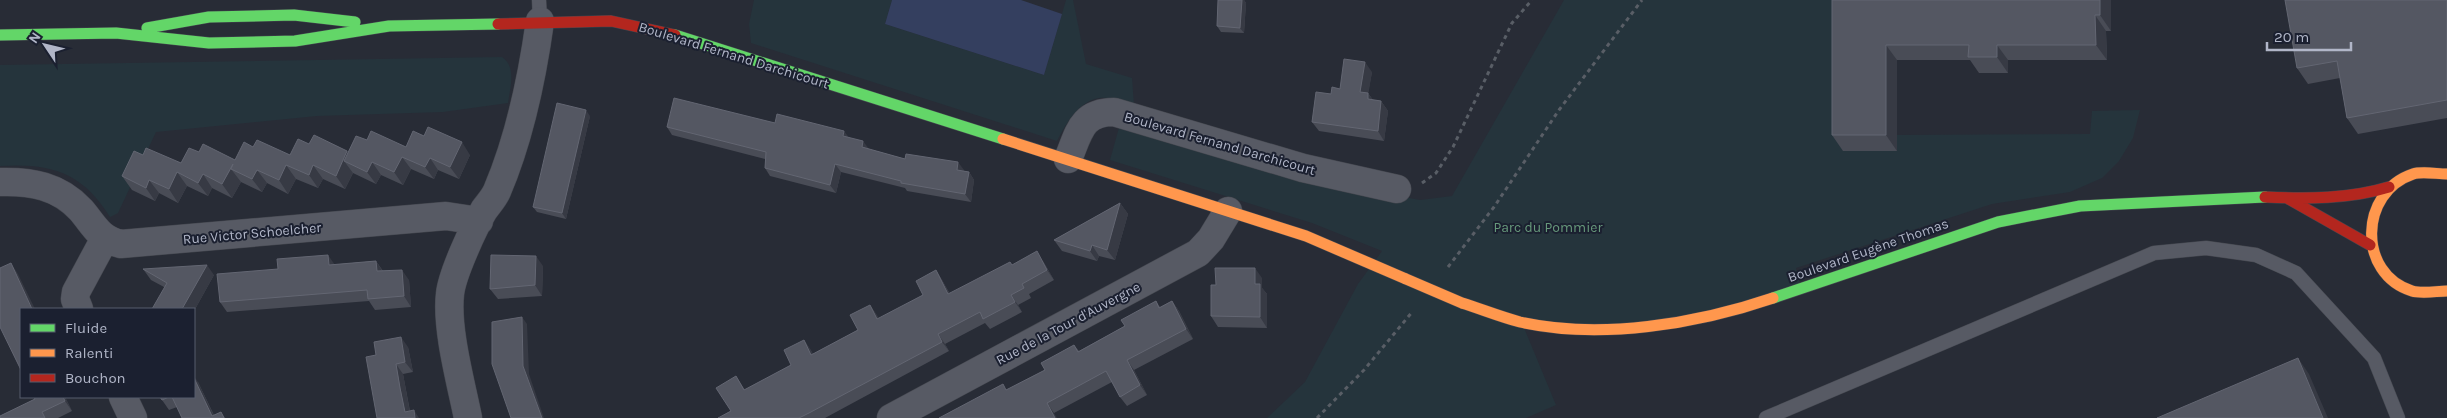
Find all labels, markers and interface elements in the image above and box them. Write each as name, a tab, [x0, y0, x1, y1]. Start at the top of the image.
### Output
street label: Boulevard Fernand Darchicourt	[637, 18, 831, 93]
north arrow	[20, 20, 70, 70]
scale bar	[2267, 20, 2351, 52]
text: 20 m	[2274, 28, 2309, 46]
text: N	[25, 29, 45, 47]
street label: Boulevard Fernand Darchicourt	[1122, 108, 1318, 179]
street label: Boulevard Eugène Thomas	[1785, 215, 1951, 286]
street label: Rue Victor Schoelcher	[182, 219, 323, 248]
park label: Parc du Pommier	[1493, 219, 1604, 236]
street label: Rue de la Tour d'Auvergne	[993, 278, 1143, 369]
legend	[20, 308, 195, 398]
text: Fluide	[65, 319, 107, 337]
text: Ralenti	[65, 344, 114, 362]
text: Bouchon	[65, 369, 126, 387]

